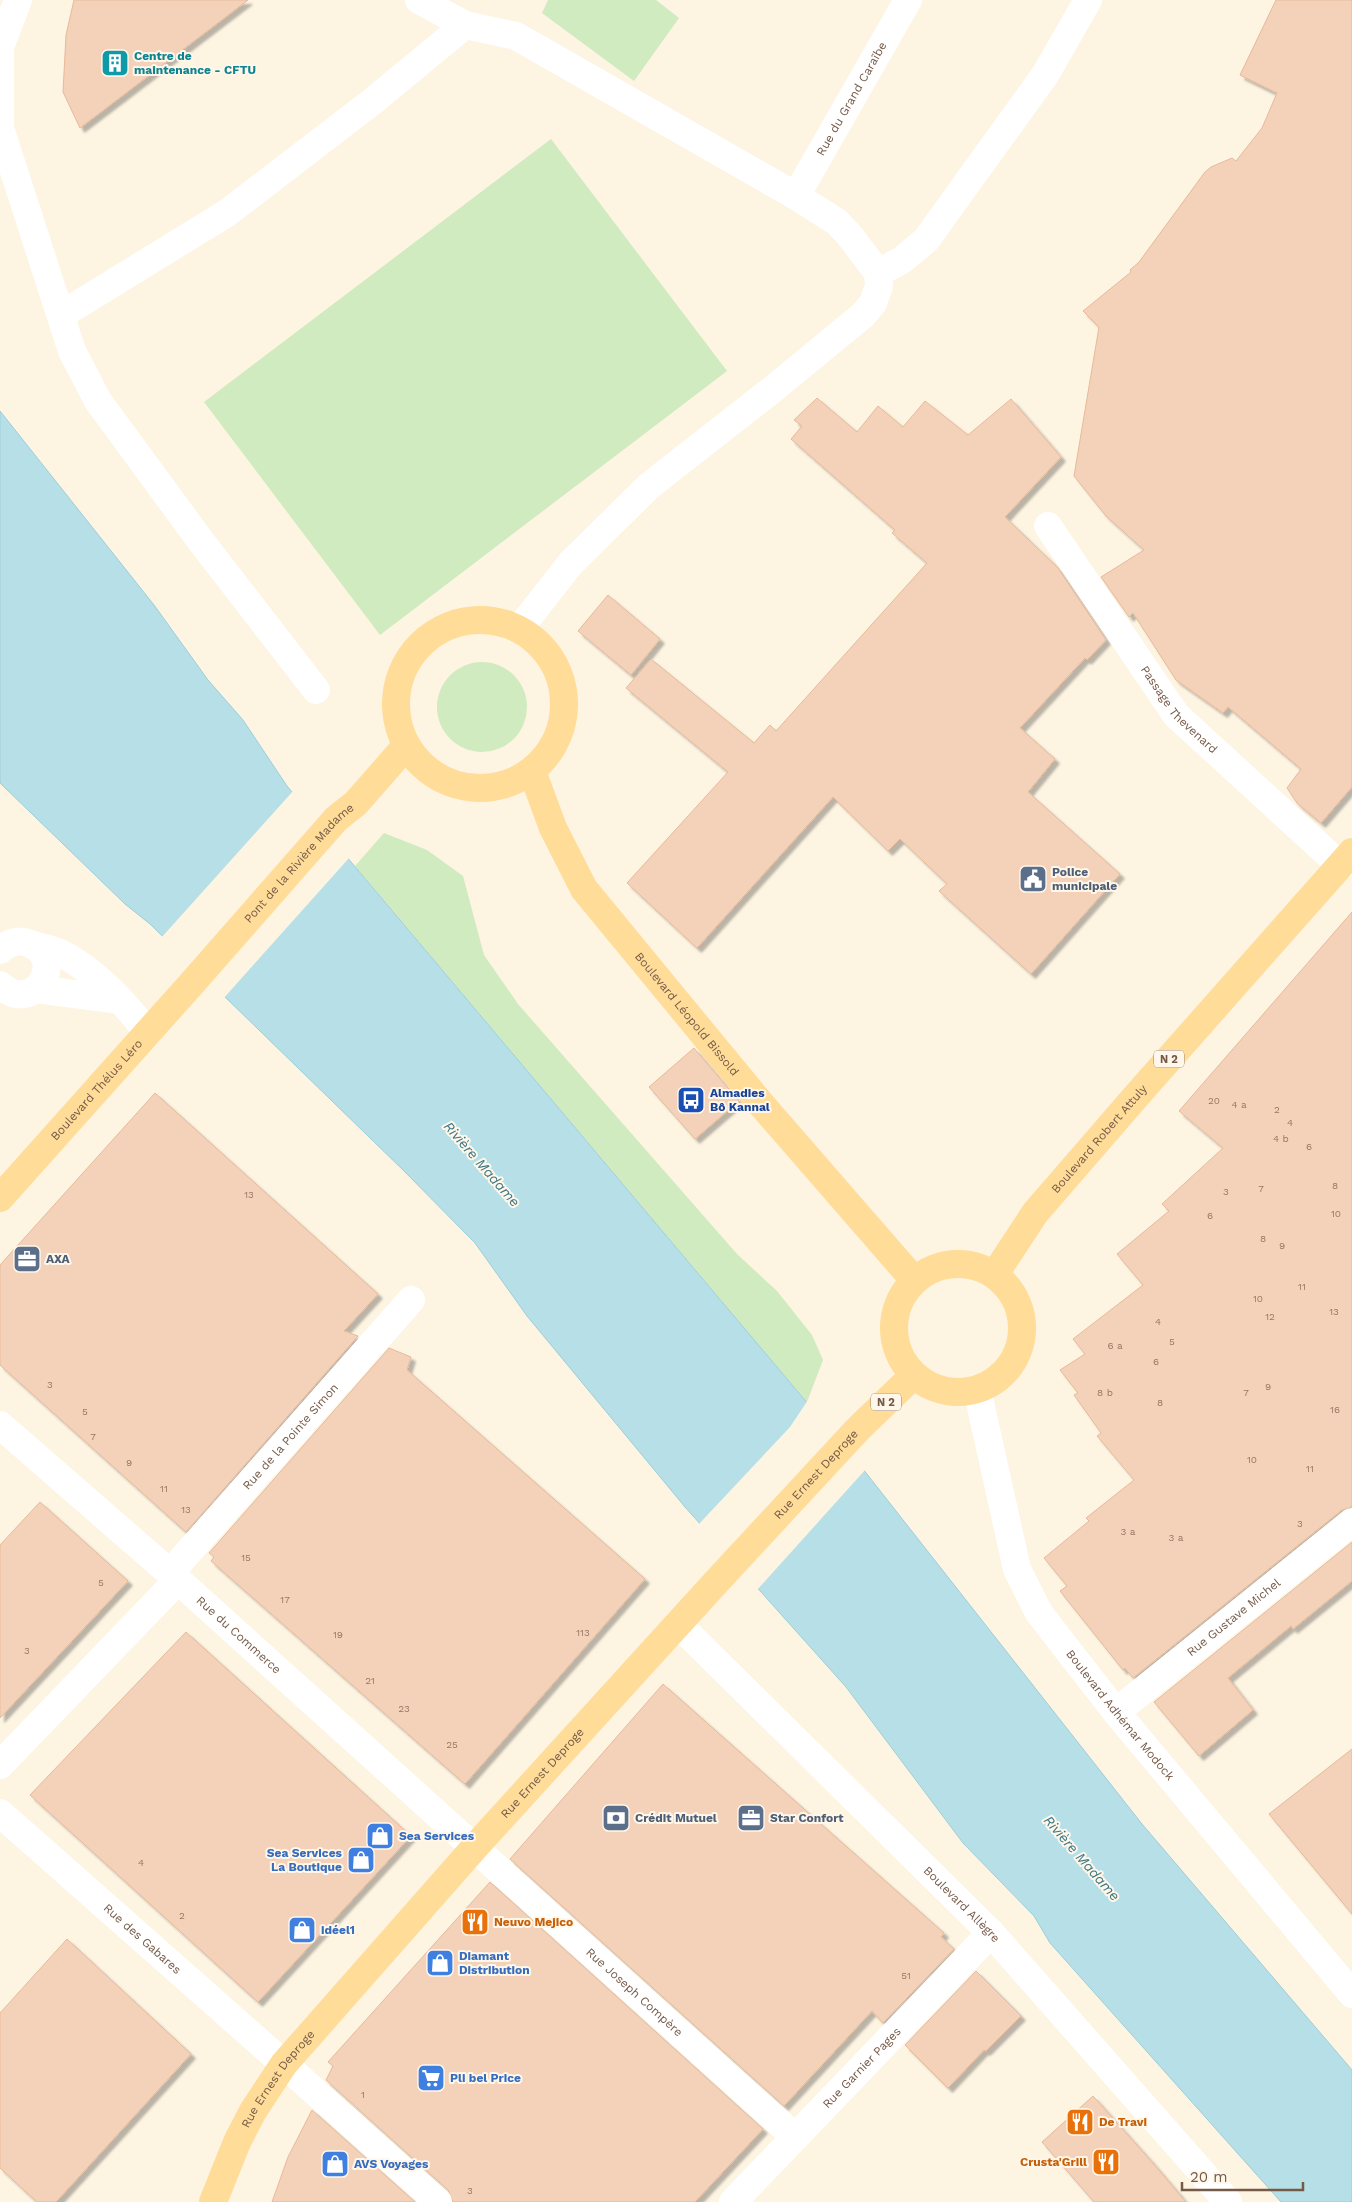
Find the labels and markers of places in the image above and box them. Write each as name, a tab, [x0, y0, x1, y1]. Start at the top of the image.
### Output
building icon: Centre de maintenance - CFTU	[100, 48, 130, 78]
place label: Centre de maintenance - CFTU	[134, 49, 256, 77]
public building icon: Police municipale	[1018, 864, 1048, 894]
place label: Police municipale	[1052, 865, 1117, 893]
bus stop icon: Almadies Bô Kannal	[676, 1085, 706, 1115]
place label: Almadies Bô Kannal	[710, 1086, 770, 1114]
office icon: AXA	[12, 1244, 42, 1274]
place label: AXA	[46, 1252, 71, 1266]
bank icon: Crédit Mutuel	[601, 1803, 631, 1833]
office icon: Star Confort	[736, 1803, 766, 1833]
place label: Crédit Mutuel	[635, 1811, 717, 1825]
place label: Star Confort	[770, 1811, 844, 1825]
shop icon: Sea Services	[365, 1821, 395, 1851]
place label: Sea Services	[399, 1829, 475, 1843]
shop icon: Sea Services La Boutique	[346, 1845, 376, 1875]
place label: Sea Services La Boutique	[267, 1846, 343, 1874]
restaurant icon: Neuvo Mejico	[460, 1907, 490, 1937]
shop icon: idéel1	[287, 1915, 317, 1945]
place label: Neuvo Mejico	[494, 1915, 573, 1929]
place label: idéel1	[321, 1923, 355, 1937]
shop icon: Diamant Distribution	[425, 1948, 455, 1978]
place label: Diamant Distribution	[459, 1949, 530, 1977]
supermarket icon: Pli bel Price	[416, 2063, 446, 2093]
place label: Pli bel Price	[450, 2071, 521, 2085]
restaurant icon: De Travi	[1065, 2107, 1095, 2137]
place label: De Travi	[1099, 2115, 1147, 2129]
restaurant icon: Crusta'Grill	[1091, 2147, 1121, 2177]
shop icon: AVS Voyages	[320, 2149, 350, 2179]
place label: Crusta'Grill	[1020, 2155, 1087, 2169]
place label: AVS Voyages	[354, 2157, 429, 2171]

